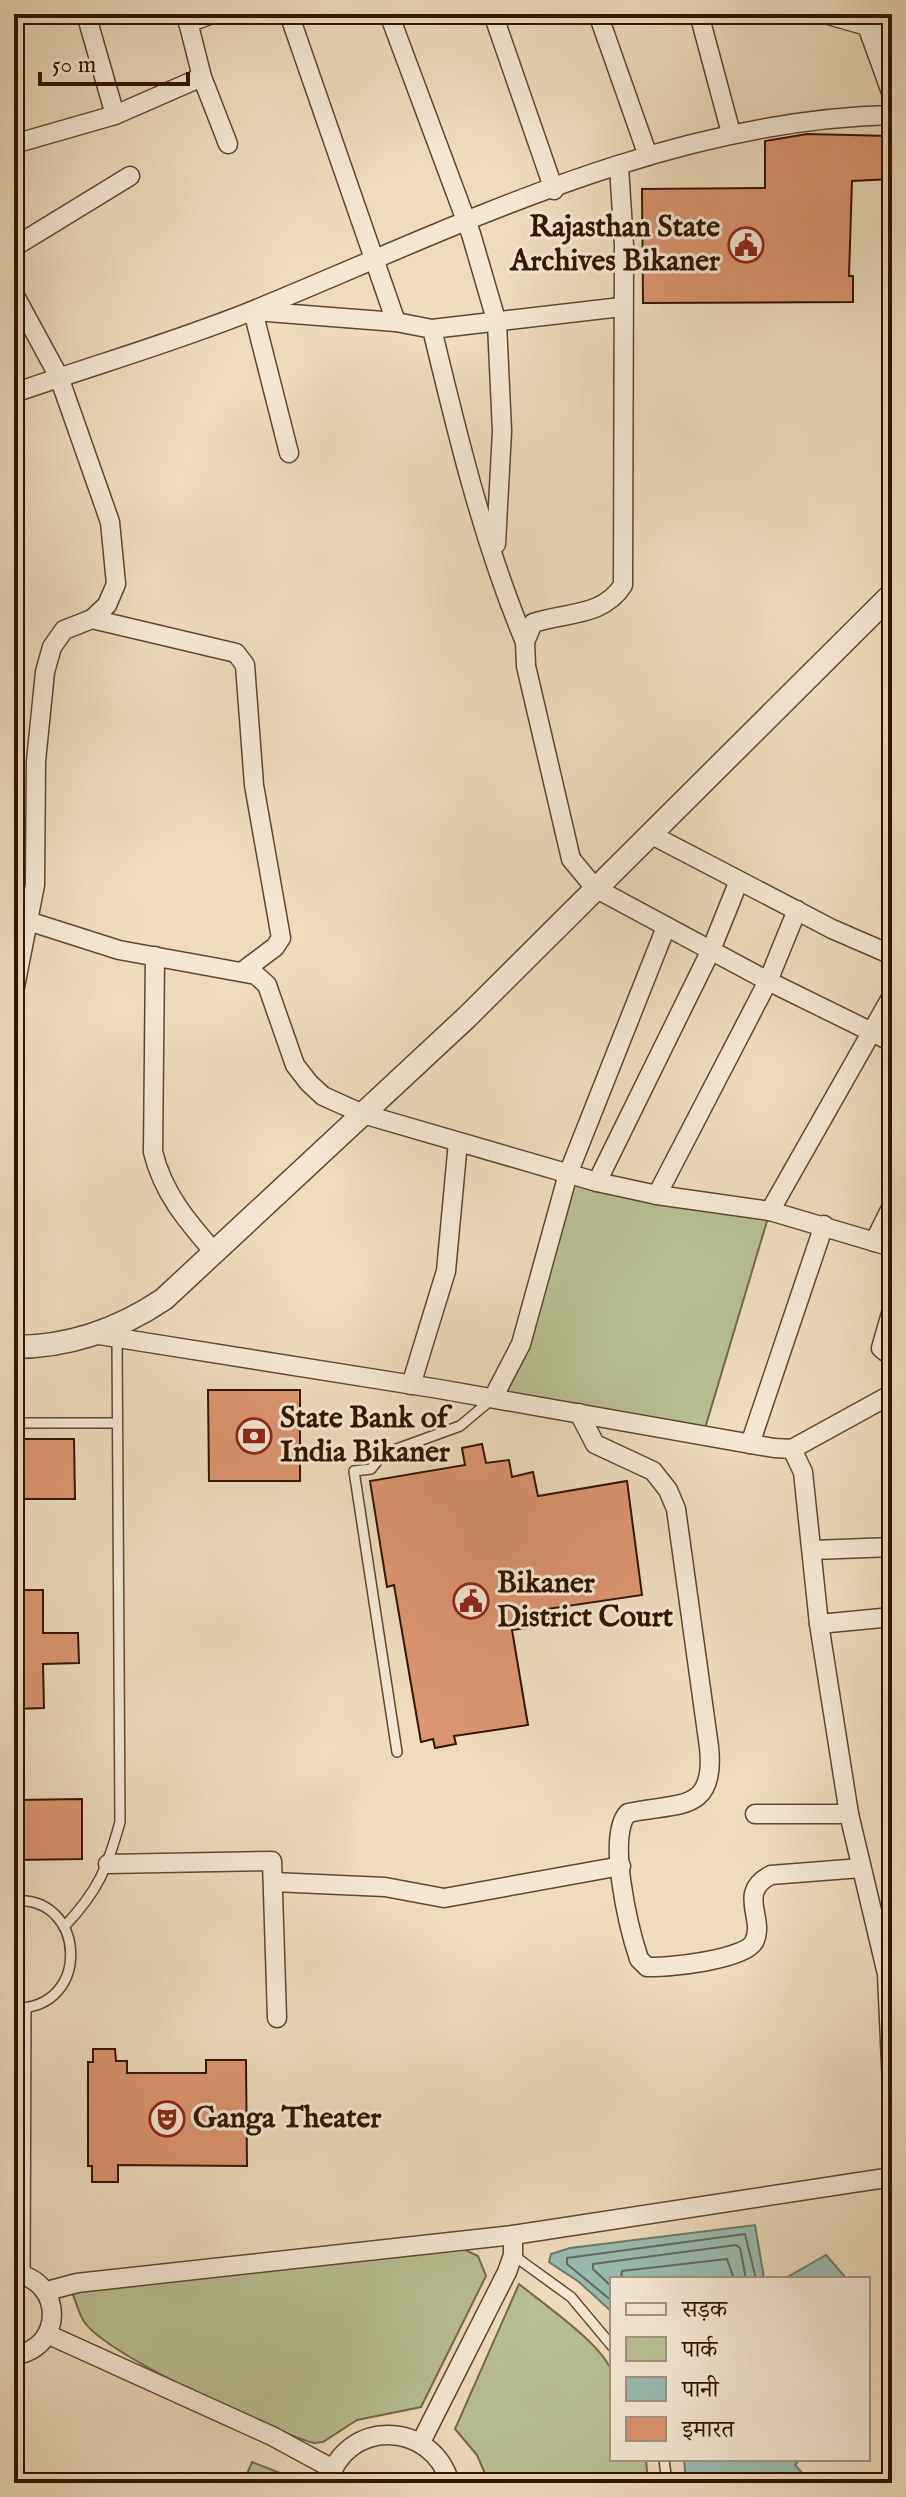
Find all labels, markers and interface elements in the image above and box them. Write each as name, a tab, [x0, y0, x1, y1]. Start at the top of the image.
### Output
scale bar	[40, 36, 188, 86]
text: 50 m	[52, 50, 96, 81]
place label: Rajasthan State Archives Bikaner	[509, 209, 721, 281]
public building icon: Rajasthan State Archives Bikaner	[727, 226, 765, 264]
place label: State Bank of India Bikaner	[280, 1400, 453, 1472]
bank icon: State Bank of India Bikaner	[235, 1417, 273, 1455]
place label: Bikaner District Court	[497, 1565, 674, 1637]
public building icon: Bikaner District Court	[452, 1582, 490, 1620]
theatre icon: Ganga Theater	[148, 2100, 186, 2138]
place label: Ganga Theater	[193, 2100, 382, 2138]
legend	[610, 2277, 870, 2461]
text: सड़क	[681, 2295, 729, 2326]
text: पार्क	[681, 2335, 719, 2366]
text: पानी	[681, 2375, 720, 2406]
text: इमारत	[681, 2415, 735, 2446]

